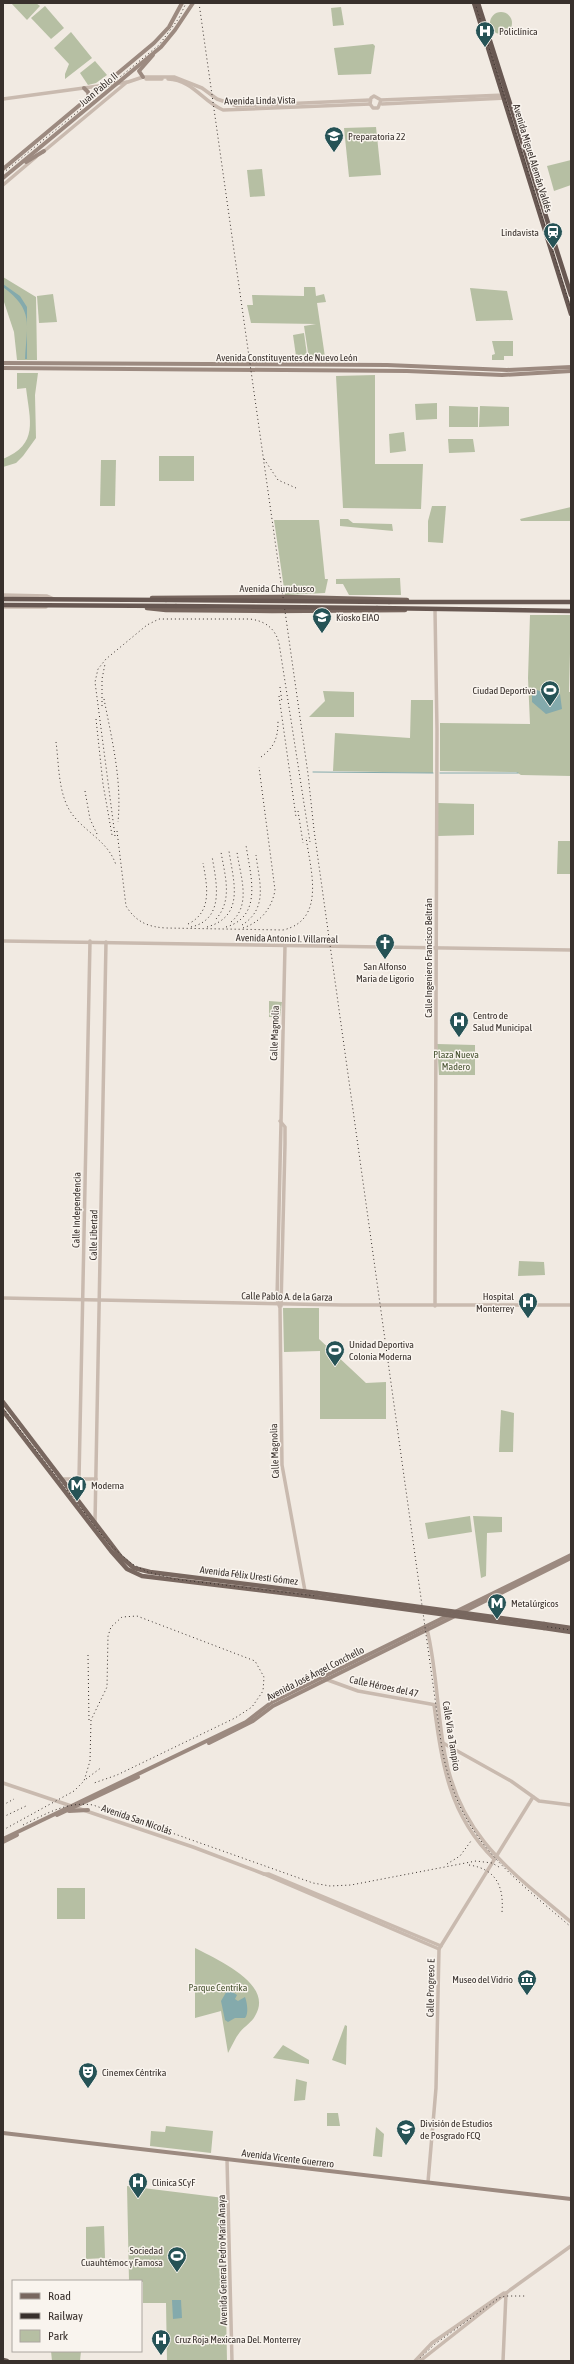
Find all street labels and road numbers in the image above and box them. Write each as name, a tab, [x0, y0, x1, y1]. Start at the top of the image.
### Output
street label: Juan Pablo II	[77, 70, 120, 109]
street label: Avenida Linda Vista	[224, 94, 296, 107]
street label: Avenida Miguel Alemán Valdés	[511, 103, 554, 214]
street label: Avenida Constituyentes de Nuevo León	[216, 352, 358, 363]
street label: Avenida Churubusco	[240, 583, 315, 594]
street label: Calle Ingeniero Francisco Beltrán	[423, 898, 434, 1018]
street label: Avenida Antonio I. Villarreal	[236, 932, 339, 945]
street label: Calle Magnolia	[268, 1005, 281, 1061]
street label: Calle Independencia	[70, 1172, 83, 1248]
street label: Calle Libertad	[88, 1209, 99, 1261]
street label: Calle Pablo A. de la Garza	[241, 1290, 333, 1303]
street label: Calle Magnolia	[268, 1423, 281, 1479]
street label: Avenida Félix Uresti Gómez	[199, 1564, 299, 1587]
street label: Avenida José Ángel Conchello	[265, 1644, 366, 1703]
street label: Calle Héroes del 47	[348, 1674, 420, 1699]
street label: Calle Vía a Tampico	[441, 1700, 462, 1772]
street label: Avenida San Nicolás	[100, 1802, 174, 1837]
street label: Calle Progreso E	[424, 1958, 437, 2017]
street label: Avenida Vicente Guerrero	[241, 2147, 335, 2170]
street label: Avenida General Pedro María Anaya	[216, 2194, 229, 2325]

